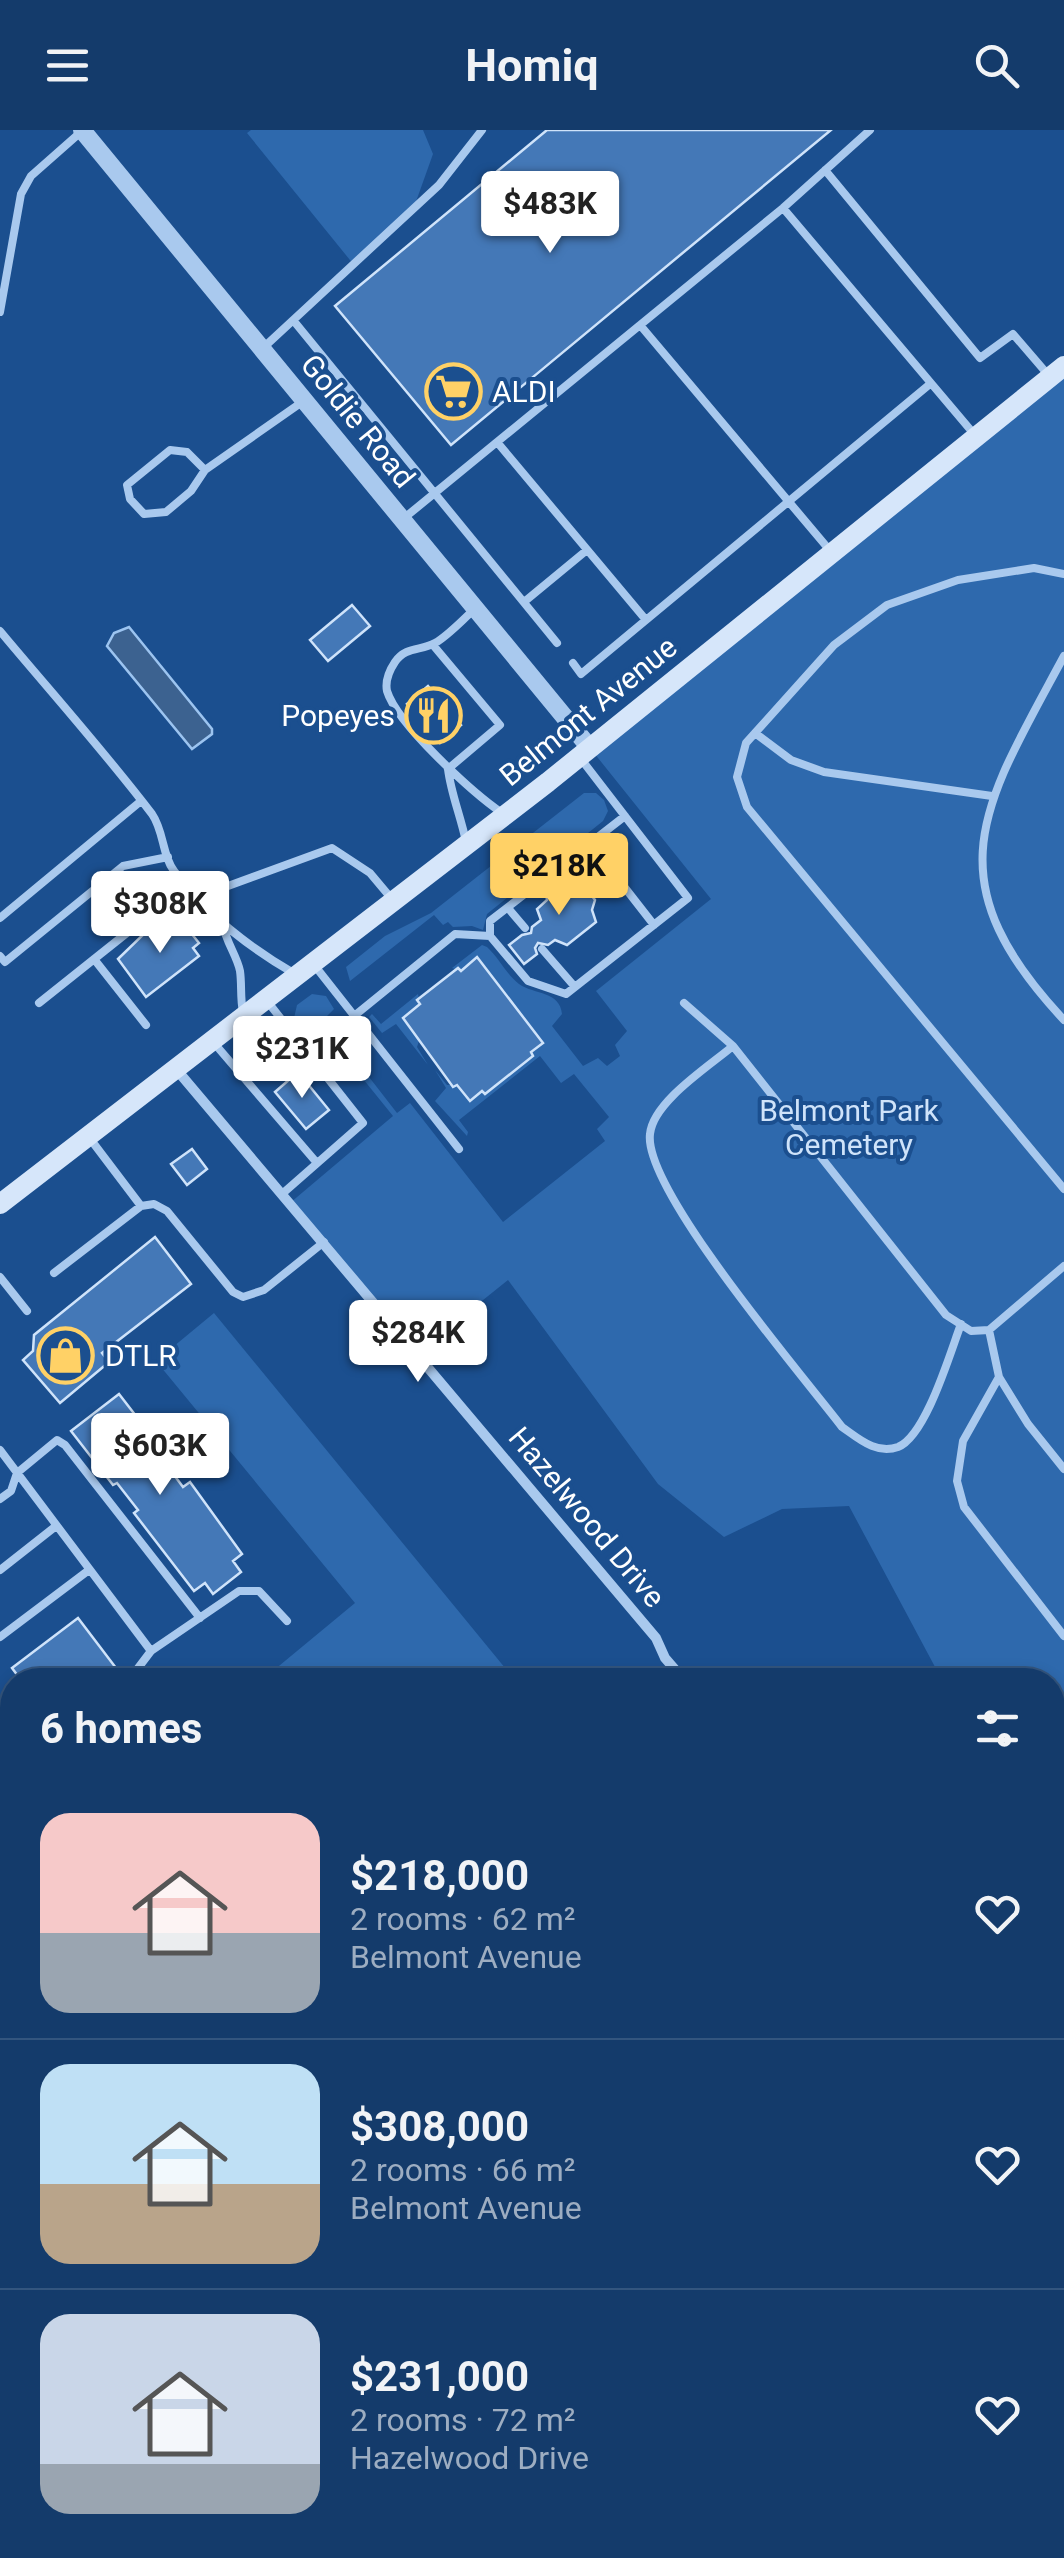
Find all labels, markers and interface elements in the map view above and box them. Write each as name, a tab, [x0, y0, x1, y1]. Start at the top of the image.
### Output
icon: menu	[40, 38, 95, 93]
icon: search	[969, 38, 1024, 93]
text: Homiq	[465, 39, 599, 92]
pin: $483K	[480, 171, 620, 256]
text: $483K	[503, 184, 597, 222]
street label: Goldie Road	[294, 347, 422, 495]
supermarket icon: ALDI	[423, 361, 483, 421]
place label: ALDI	[492, 374, 556, 409]
street label: Belmont Avenue	[493, 629, 683, 793]
restaurant icon: Popeyes	[404, 685, 464, 745]
place label: Popeyes	[281, 698, 395, 733]
pin: $218K	[489, 833, 629, 918]
text: $218K	[512, 846, 606, 884]
pin: $308K	[90, 871, 230, 956]
text: $308K	[113, 884, 207, 922]
pin: $231K	[232, 1016, 372, 1101]
text: $231K	[255, 1029, 349, 1067]
park label: Belmont Park Cemetery	[759, 1093, 940, 1162]
pin: $284K	[348, 1300, 488, 1385]
text: $284K	[371, 1313, 465, 1351]
shop icon: DTLR	[36, 1325, 96, 1385]
place label: DTLR	[105, 1338, 177, 1373]
pin: $603K	[90, 1413, 230, 1498]
street label: Hazelwood Drive	[502, 1420, 672, 1614]
text: $603K	[113, 1426, 207, 1464]
icon: filters	[970, 1701, 1025, 1756]
text: 6 homes	[40, 1704, 202, 1753]
text: $218,000	[350, 1851, 529, 1900]
icon: home	[120, 1853, 240, 1973]
icon: heart	[970, 1886, 1025, 1941]
text: 2 rooms · 62 m²	[350, 1900, 575, 1938]
text: Belmont Avenue	[350, 1938, 582, 1976]
text: $308,000	[350, 2102, 529, 2151]
icon: home	[120, 2104, 240, 2224]
icon: heart	[970, 2137, 1025, 2192]
text: 2 rooms · 66 m²	[350, 2151, 575, 2189]
text: Belmont Avenue	[350, 2189, 582, 2227]
text: $231,000	[350, 2352, 529, 2401]
icon: home	[120, 2354, 240, 2474]
icon: heart	[970, 2387, 1025, 2442]
text: 2 rooms · 72 m²	[350, 2401, 575, 2439]
text: Hazelwood Drive	[350, 2439, 589, 2477]

